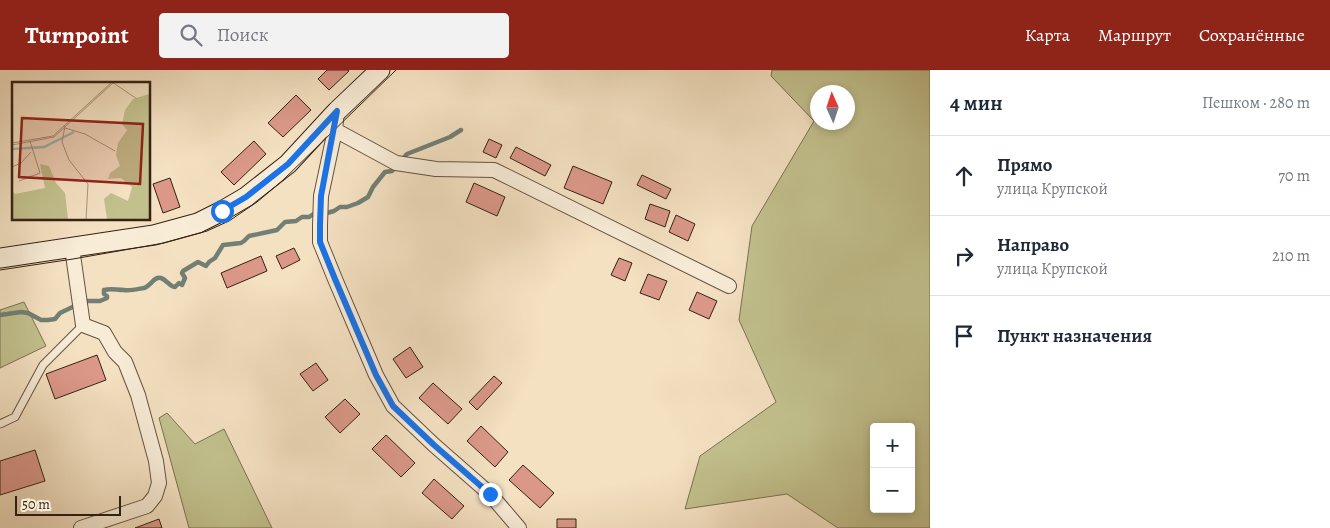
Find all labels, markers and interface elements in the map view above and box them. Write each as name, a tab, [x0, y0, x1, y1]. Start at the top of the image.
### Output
search box	[159, 13, 509, 58]
text: Turnpoint	[25, 19, 129, 51]
icon: search	[177, 21, 205, 49]
text: Поиск	[217, 22, 269, 48]
text: Карта	[1025, 23, 1070, 47]
text: Маршрут	[1098, 23, 1171, 47]
text: Сохранённые	[1199, 23, 1305, 47]
inset map	[12, 82, 150, 220]
north arrow	[810, 85, 855, 130]
text: 4 мин	[950, 89, 1003, 117]
text: Пешком · 280 m	[1202, 92, 1310, 114]
text: Прямо	[997, 152, 1052, 178]
icon: ahead	[950, 162, 978, 190]
text: 70 m	[1278, 165, 1310, 187]
text: улица Крупской	[997, 178, 1108, 200]
route start	[211, 200, 234, 223]
text: Направо	[997, 232, 1069, 258]
icon: right	[950, 242, 978, 270]
text: 210 m	[1272, 245, 1310, 267]
text: улица Крупской	[997, 258, 1108, 280]
icon: arrive	[950, 322, 978, 350]
text: Пункт назначения	[997, 323, 1152, 349]
map controls	[870, 423, 915, 513]
button: +	[870, 423, 915, 468]
button: −	[870, 468, 915, 513]
route end	[479, 483, 502, 506]
scale bar	[15, 493, 121, 516]
text: 50 m	[22, 495, 50, 514]

